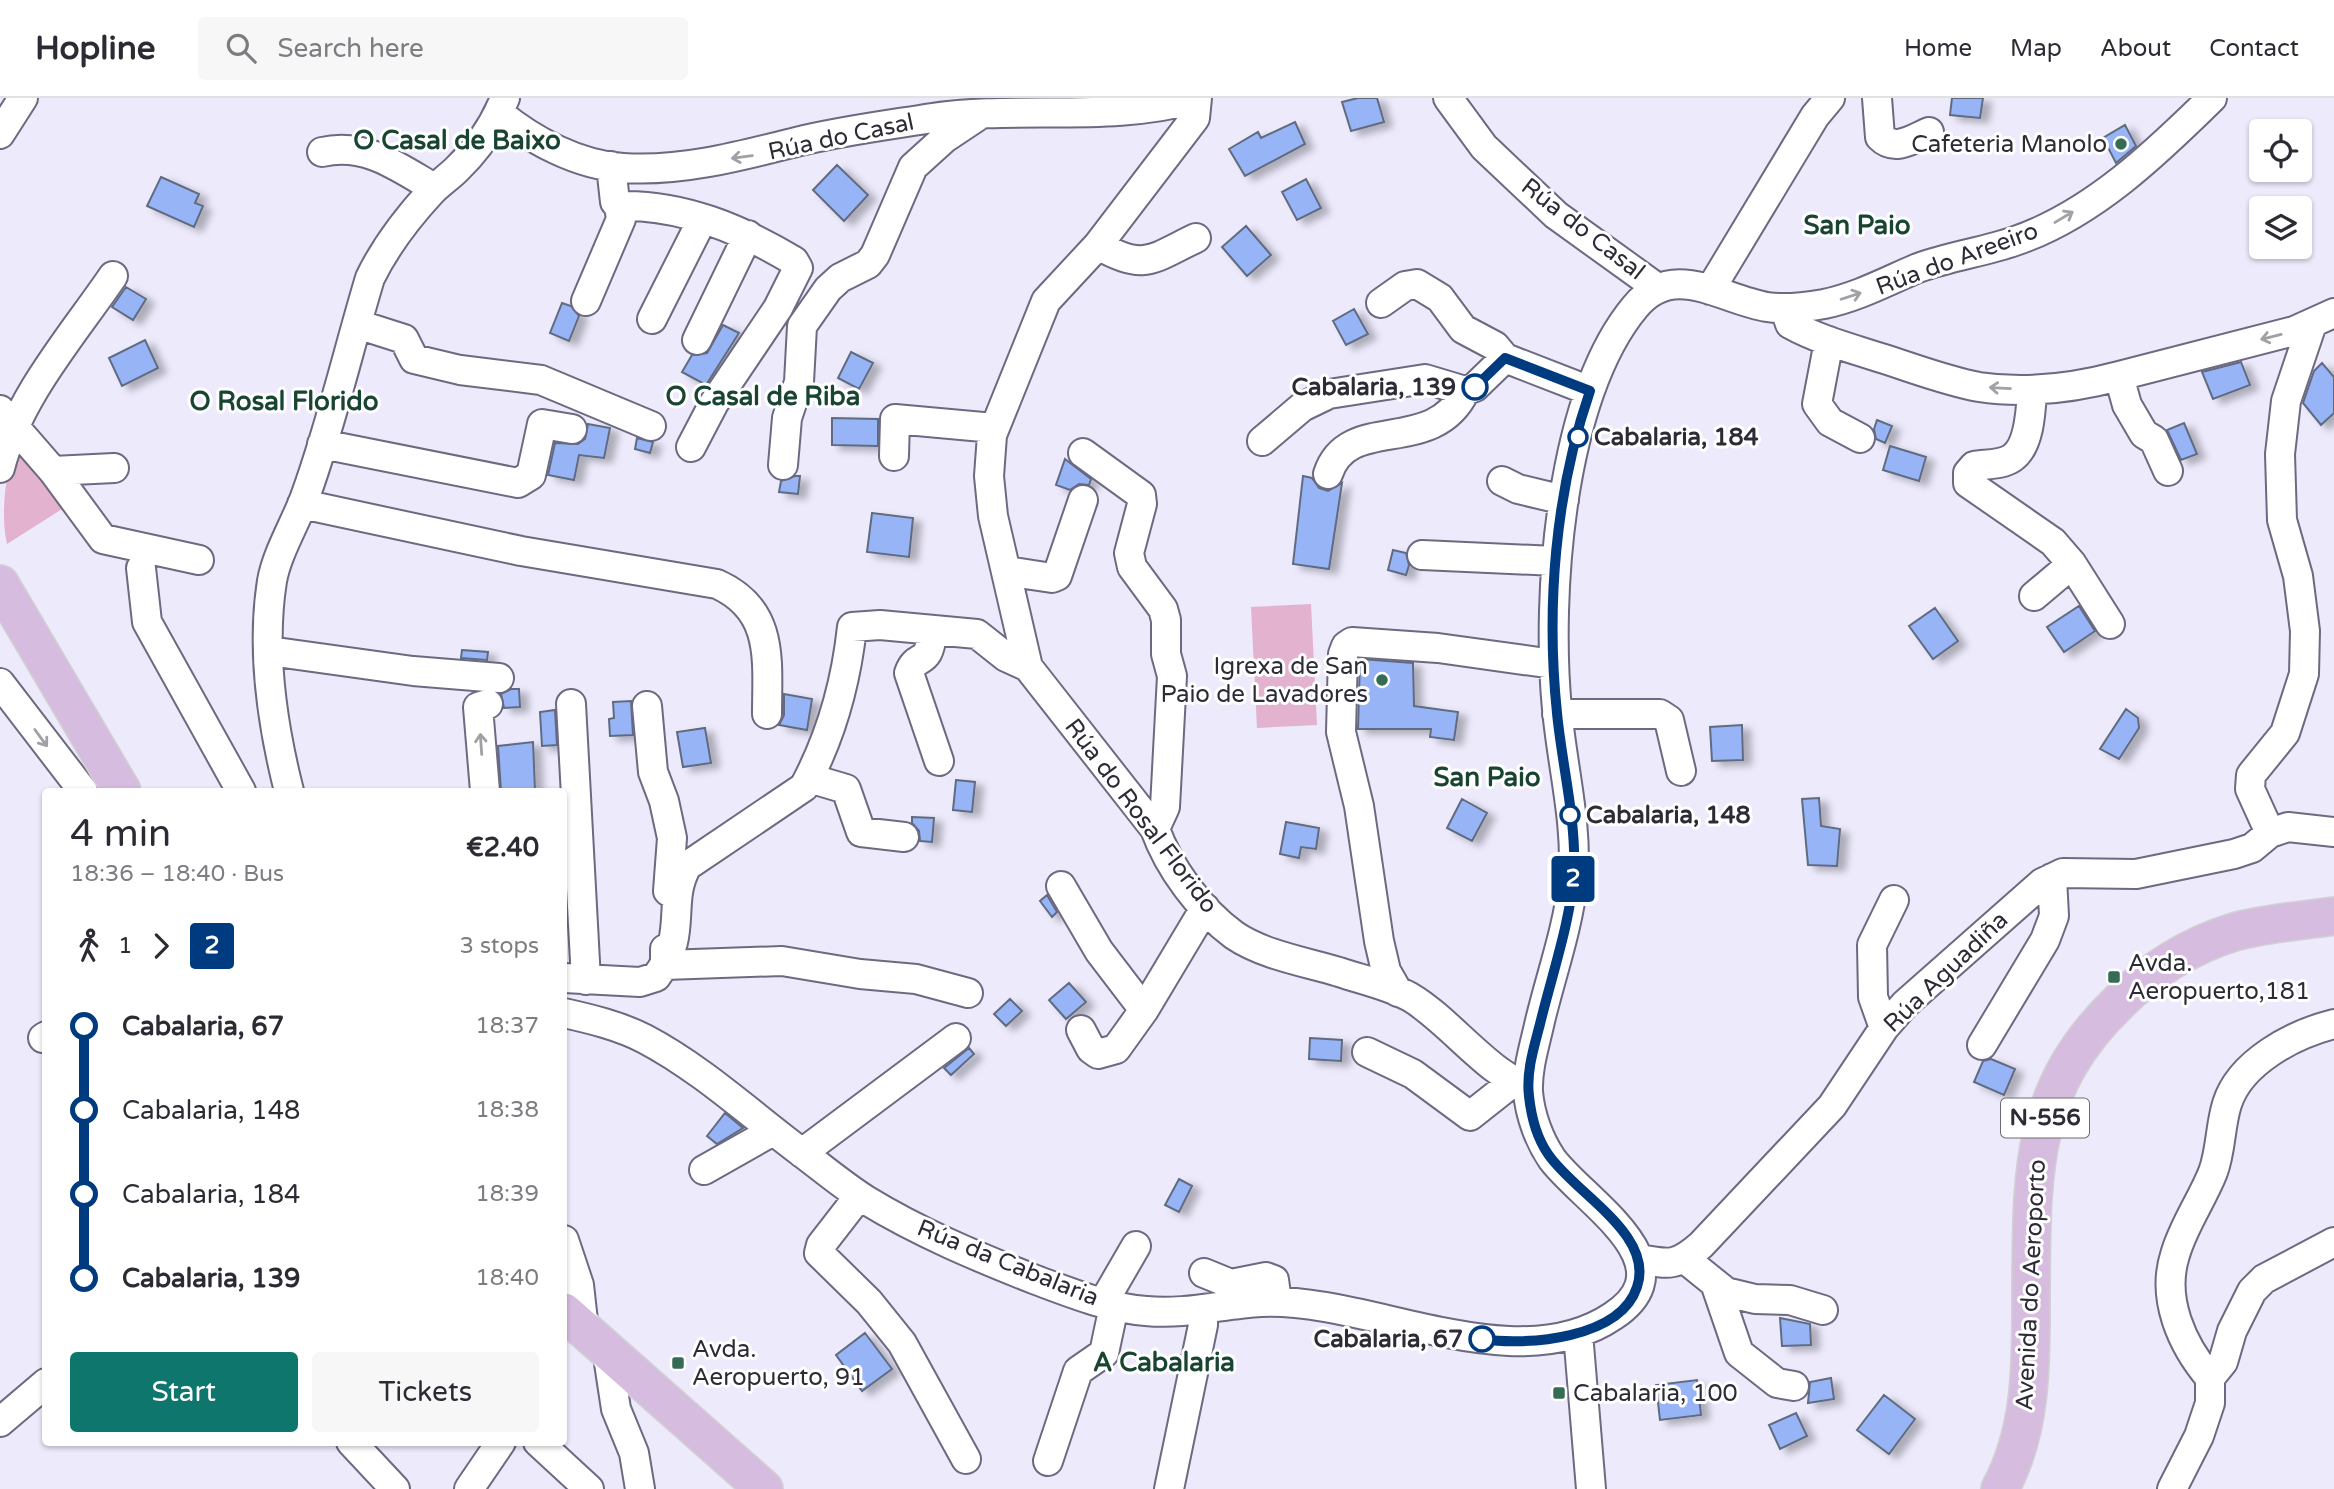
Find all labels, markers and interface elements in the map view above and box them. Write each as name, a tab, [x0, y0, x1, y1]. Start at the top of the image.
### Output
search box	[198, 17, 688, 80]
text: Hopline	[35, 29, 156, 68]
icon: search	[222, 29, 260, 67]
text: Search here	[278, 33, 424, 64]
text: Home	[1904, 34, 1972, 63]
text: Map	[2010, 34, 2062, 63]
text: About	[2100, 34, 2171, 63]
text: Contact	[2209, 34, 2299, 63]
street label: Rúa do Casal	[765, 107, 917, 167]
map controls	[2249, 119, 2312, 259]
button: locate	[2249, 119, 2312, 182]
district label: O Casal de Baixo	[353, 125, 561, 156]
place label: Cafeteria Manolo	[1911, 130, 2107, 159]
marker: Cafeteria Manolo	[2113, 136, 2129, 152]
one-way arrow	[731, 150, 754, 163]
street label: Rúa do Casal	[1516, 172, 1650, 286]
button: layers	[2249, 196, 2312, 259]
one-way arrow	[2053, 209, 2073, 223]
district label: San Paio	[1804, 210, 1911, 241]
street label: Rúa do Areeiro	[1872, 216, 2042, 302]
one-way arrow	[1840, 289, 1862, 301]
one-way arrow	[2260, 331, 2282, 344]
place label: Cabalaria, 139	[1291, 373, 1456, 402]
marker: Cabalaria, 139	[1462, 374, 1488, 400]
district label: O Casal de Riba	[666, 381, 860, 412]
one-way arrow	[1989, 381, 2012, 394]
district label: O Rosal Florido	[189, 386, 379, 417]
place label: Cabalaria, 184	[1594, 423, 1759, 452]
marker: Cabalaria, 184	[1568, 427, 1588, 447]
place label: Igrexa de San Paio de Lavadores	[1160, 652, 1368, 709]
marker: Igrexa de San Paio de Lavadores	[1374, 672, 1390, 688]
street label: Rúa do Rosal Florido	[1058, 713, 1224, 919]
one-way arrow	[33, 728, 48, 747]
one-way arrow	[474, 733, 487, 755]
district label: San Paio	[1434, 762, 1541, 793]
place label: Cabalaria, 148	[1586, 801, 1751, 830]
marker: Cabalaria, 148	[1560, 805, 1580, 825]
text: 4 min	[70, 811, 171, 857]
text: €2.40	[466, 832, 539, 863]
line badge: 2	[1550, 856, 1596, 902]
text: 18:36 – 18:40 · Bus	[70, 860, 284, 888]
text: 2	[1565, 864, 1581, 893]
street label: Rúa Aguadiña	[1878, 905, 2014, 1039]
icon: walk	[70, 927, 108, 965]
icon: forward	[142, 927, 180, 965]
text: 2	[204, 931, 220, 960]
text: 1	[118, 932, 132, 960]
text: 3 stops	[459, 932, 539, 960]
place label: Avda. Aeropuerto,181	[2128, 949, 2310, 1006]
marker: Avda. Aeropuerto,181	[2106, 969, 2122, 985]
text: Cabalaria, 67	[122, 1011, 284, 1042]
text: 18:37	[475, 1012, 539, 1040]
text: Cabalaria, 148	[122, 1095, 300, 1126]
text: 18:38	[475, 1096, 539, 1124]
road number: N-556	[2001, 1099, 2089, 1138]
street label: Avenida do Aeroporto	[2010, 1159, 2052, 1411]
text: Cabalaria, 184	[122, 1179, 300, 1210]
text: 18:39	[475, 1180, 539, 1208]
street label: Rúa da Cabalaria	[913, 1213, 1103, 1313]
text: Cabalaria, 139	[122, 1263, 300, 1294]
text: 18:40	[475, 1264, 539, 1292]
place label: Cabalaria, 67	[1313, 1325, 1463, 1354]
marker: Cabalaria, 67	[1469, 1326, 1495, 1352]
place label: Avda. Aeropuerto, 91	[692, 1335, 865, 1392]
district label: A Cabalaria	[1093, 1347, 1235, 1378]
button: Start	[70, 1352, 298, 1432]
button: Tickets	[312, 1352, 539, 1432]
marker: Avda. Aeropuerto, 91	[670, 1355, 686, 1371]
place label: Cabalaria, 100	[1573, 1379, 1738, 1408]
marker: Cabalaria, 100	[1551, 1385, 1567, 1401]

